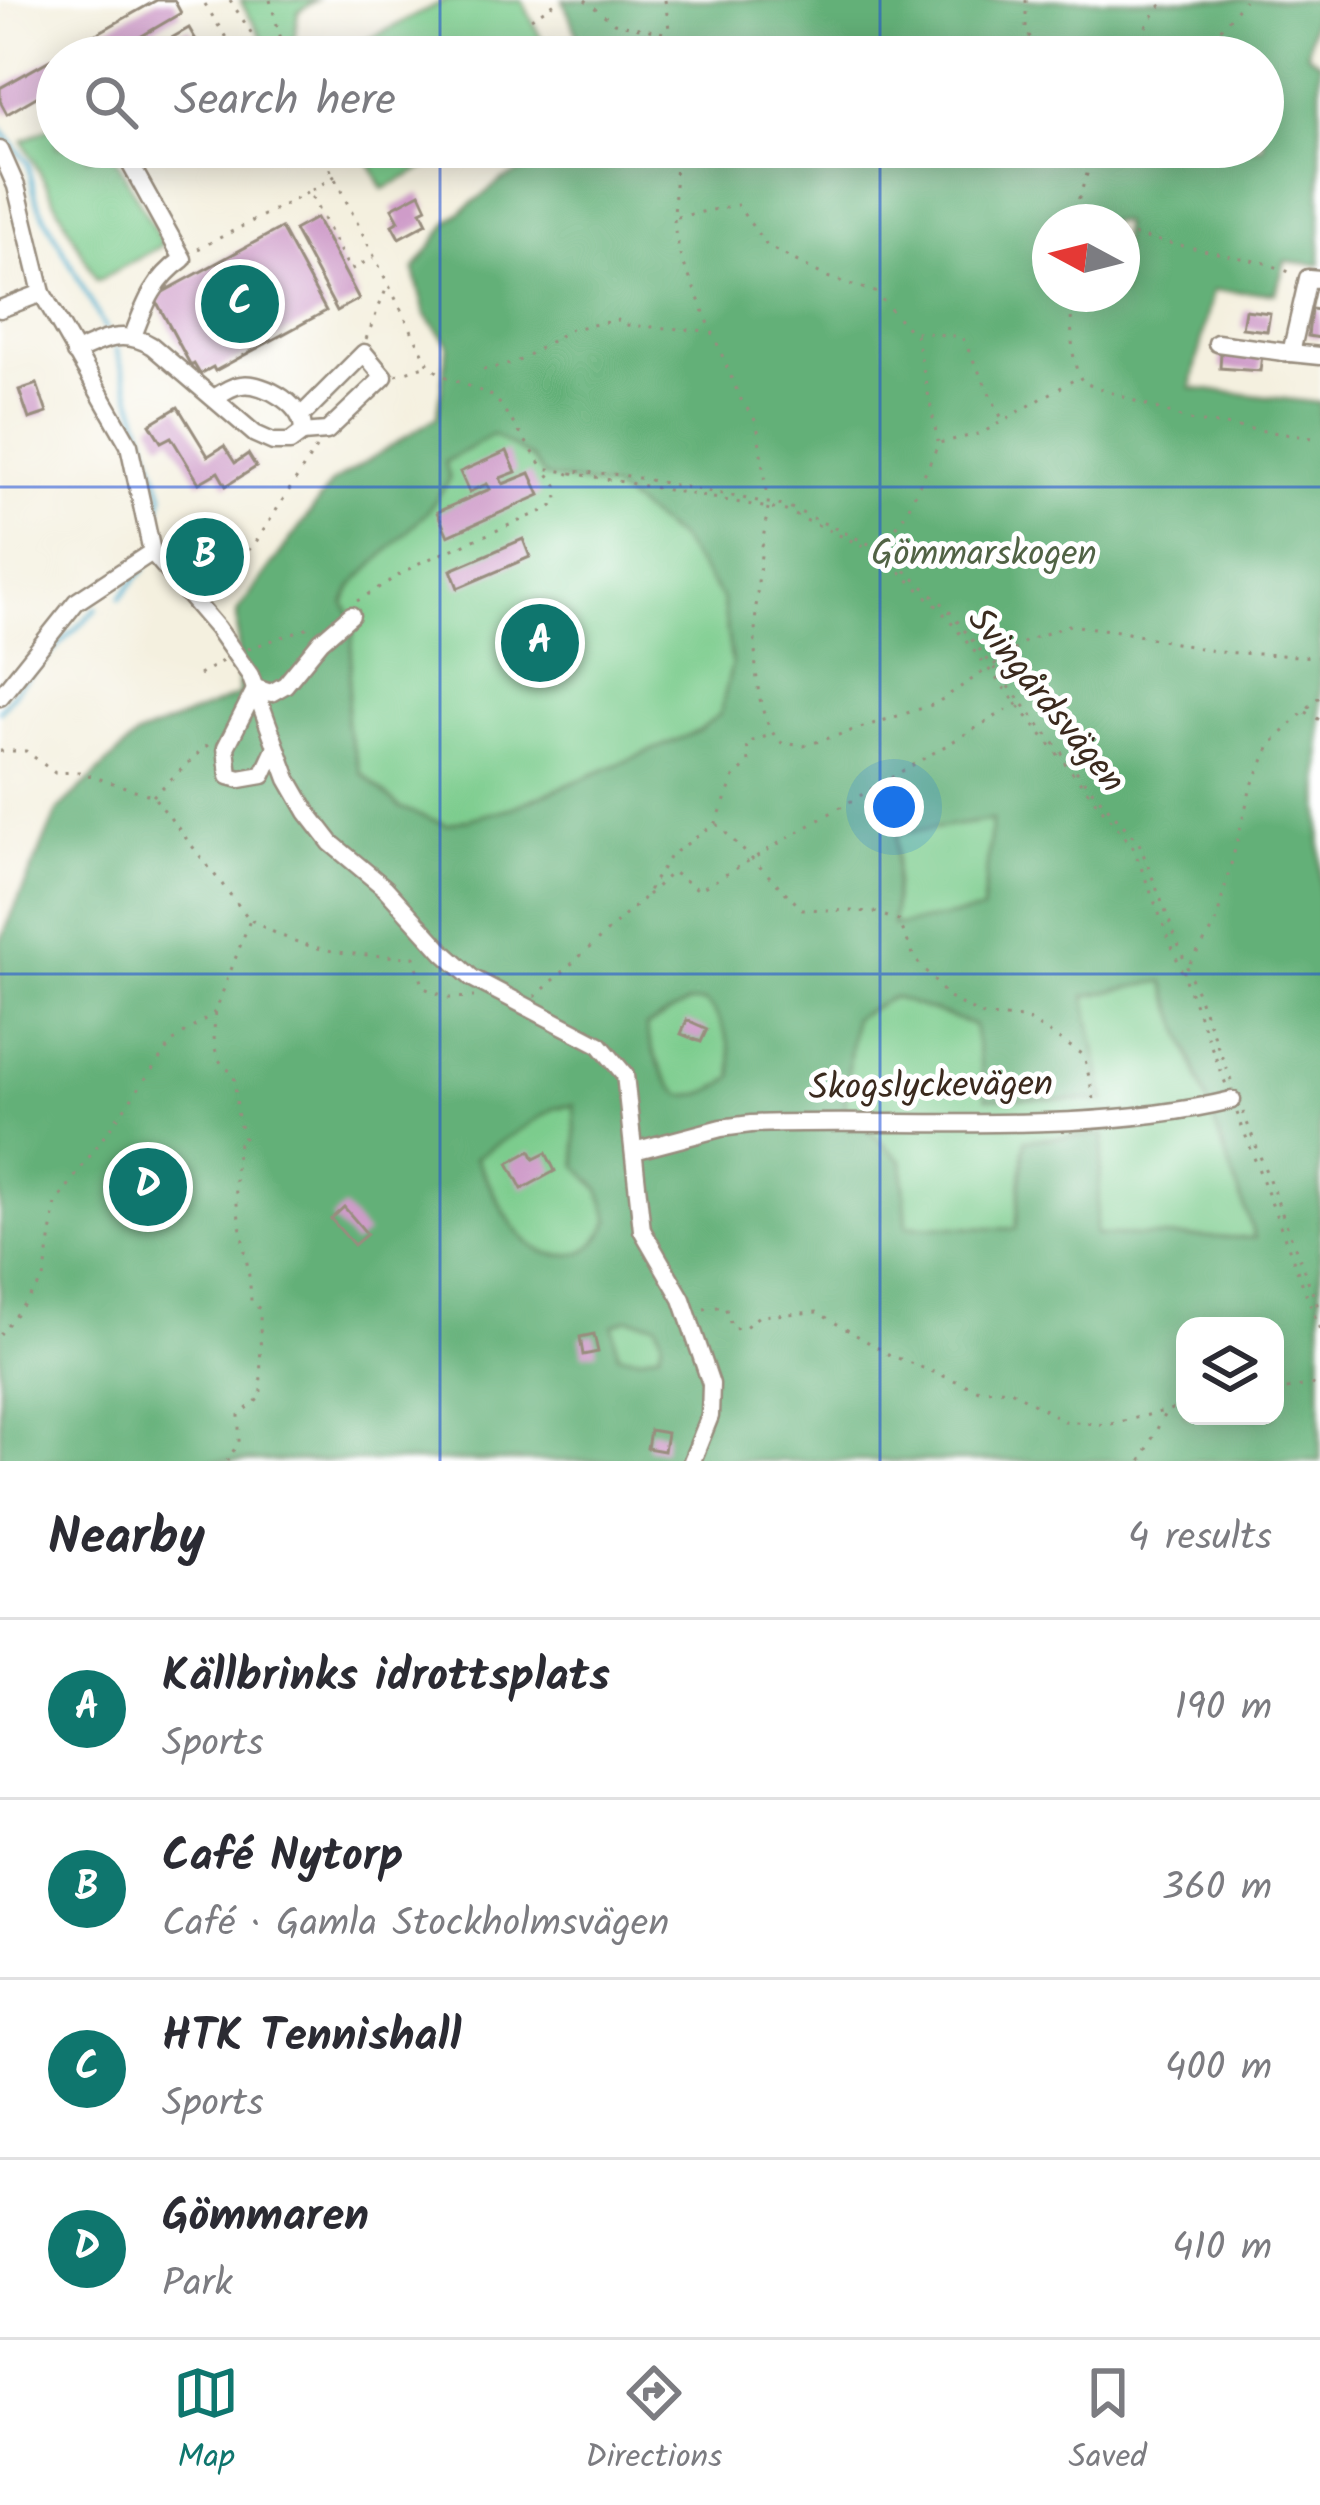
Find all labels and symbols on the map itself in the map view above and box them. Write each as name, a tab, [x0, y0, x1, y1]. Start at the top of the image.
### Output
north arrow	[1032, 204, 1140, 312]
pin: C	[201, 259, 279, 349]
pin: B	[166, 512, 244, 602]
park label: Gömmarskogen	[871, 527, 1097, 584]
street label: Svingårdsvägen	[952, 595, 1138, 807]
pin: A	[501, 598, 579, 688]
your location	[864, 777, 924, 837]
street label: Skogslyckevägen	[808, 1056, 1054, 1118]
pin: D	[109, 1142, 187, 1232]

